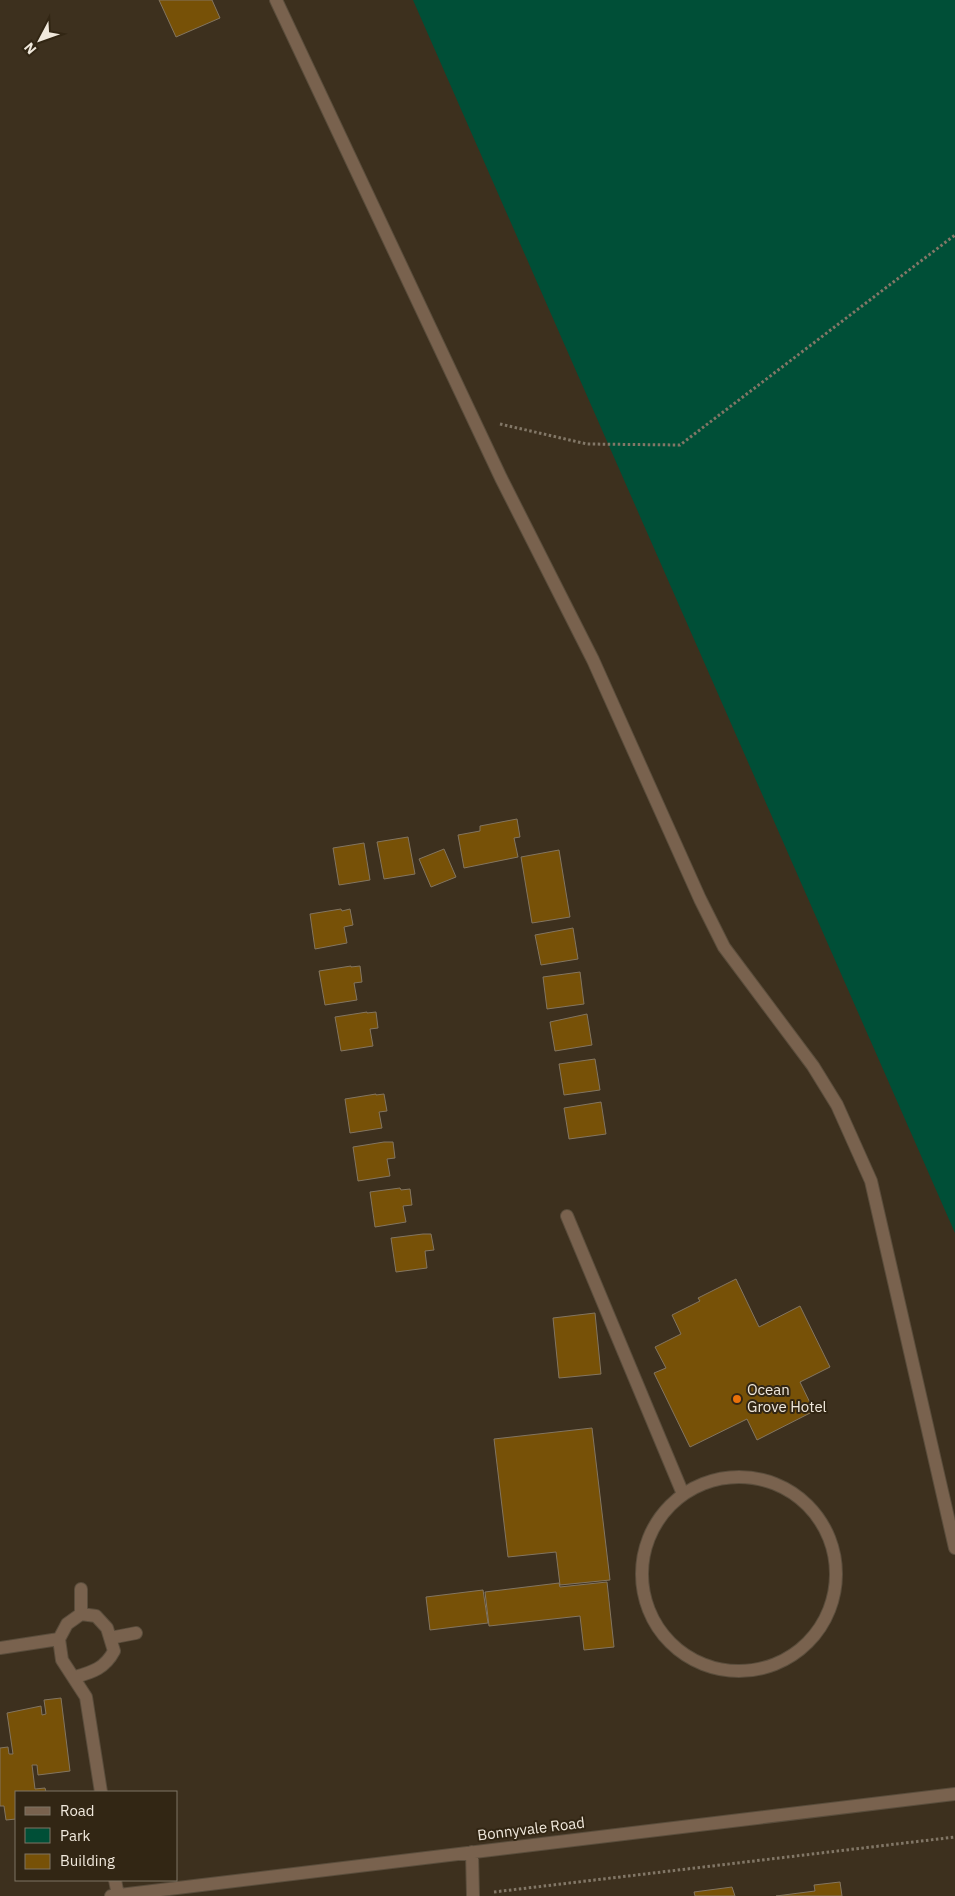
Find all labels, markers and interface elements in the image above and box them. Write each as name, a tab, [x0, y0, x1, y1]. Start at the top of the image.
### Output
north arrow	[15, 15, 65, 65]
text: N	[20, 39, 40, 58]
place label: Ocean Grove Hotel	[747, 1380, 827, 1416]
marker: Ocean Grove Hotel	[731, 1393, 743, 1405]
legend	[15, 1791, 178, 1881]
text: Road	[60, 1801, 95, 1820]
street label: Bonnyvale Road	[476, 1812, 586, 1845]
text: Park	[60, 1826, 90, 1845]
text: Building	[60, 1851, 115, 1870]

